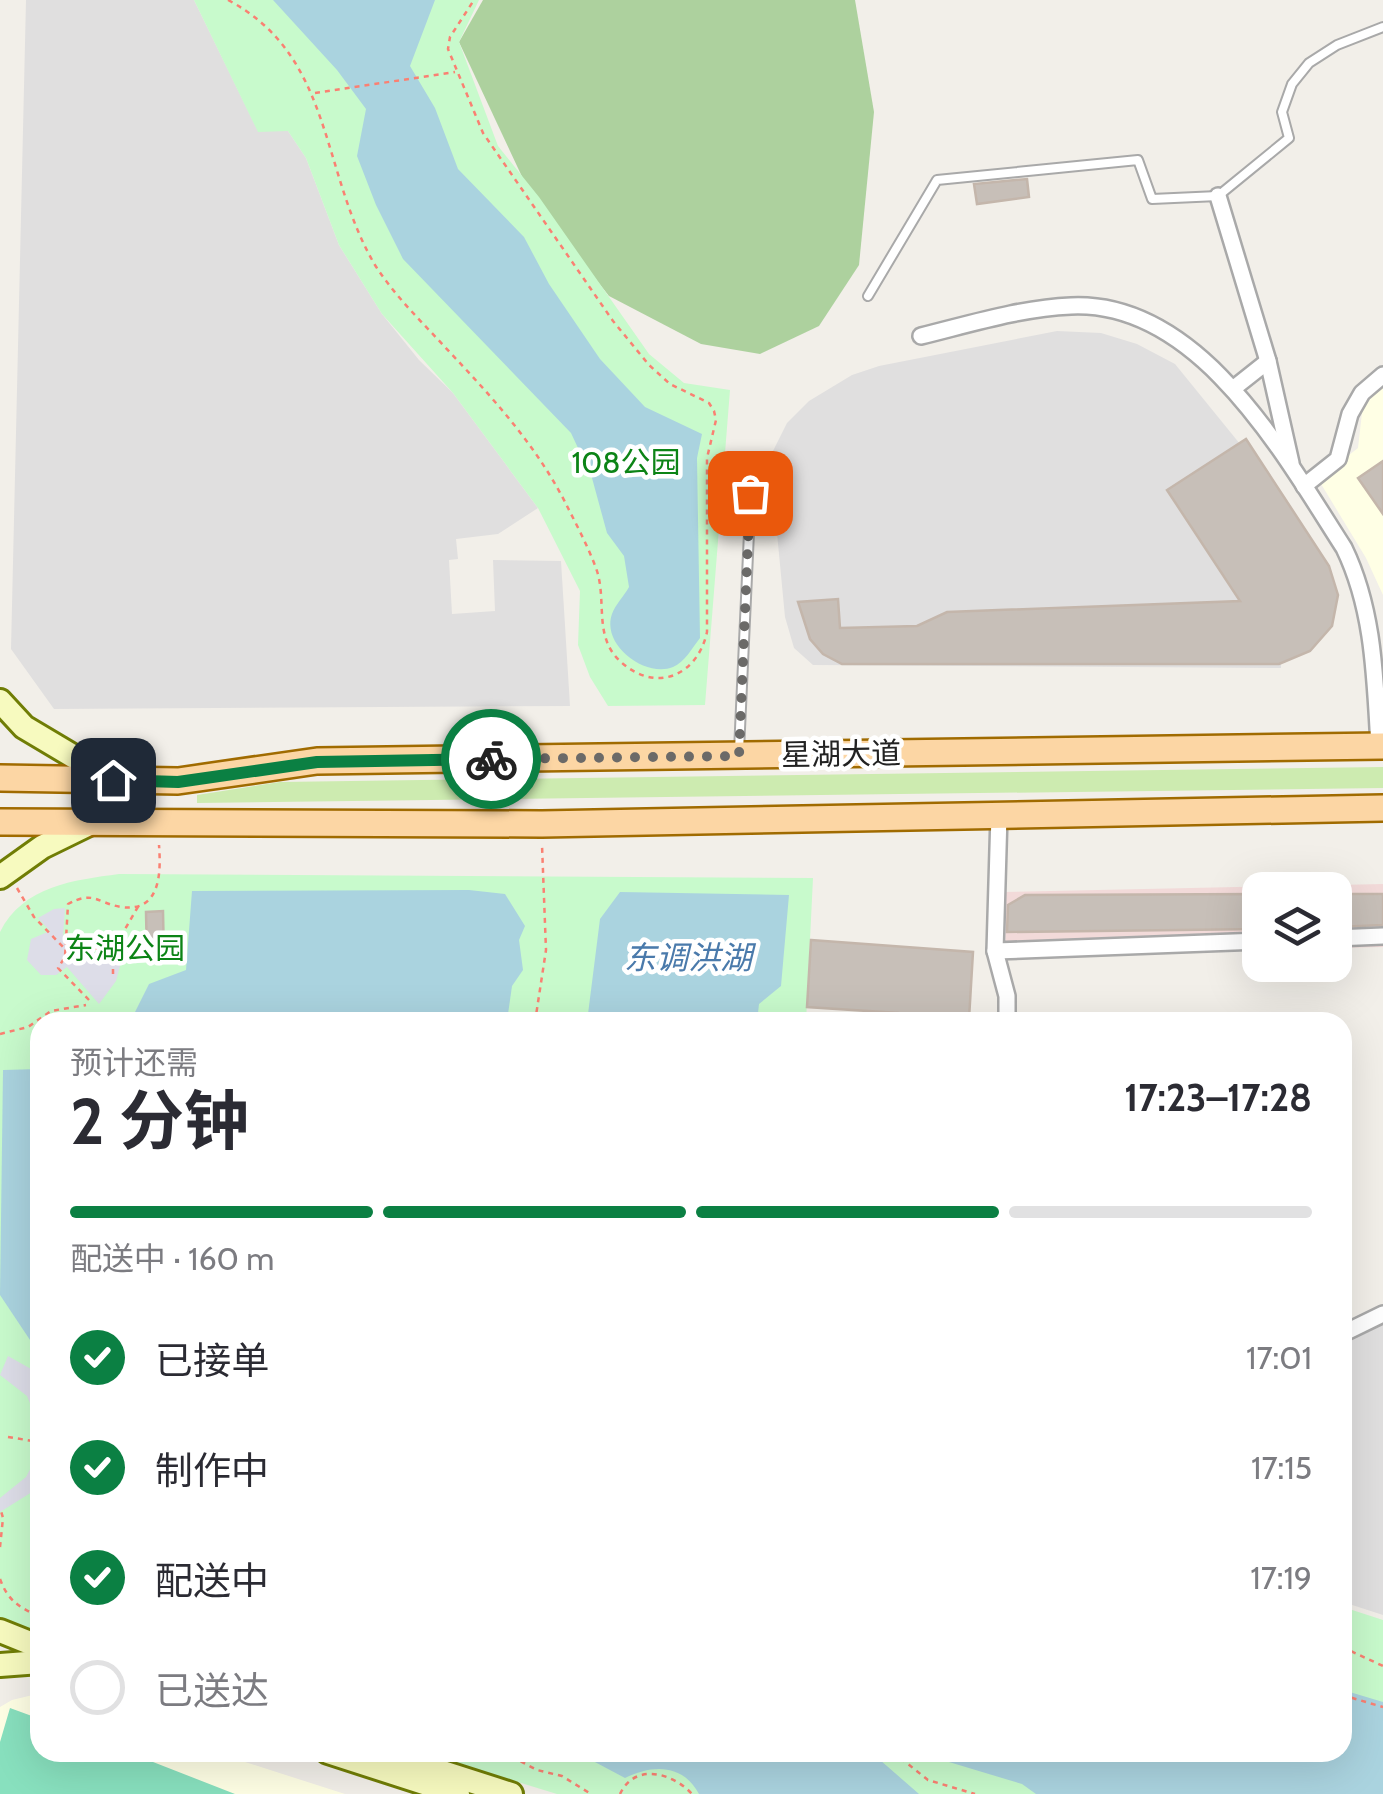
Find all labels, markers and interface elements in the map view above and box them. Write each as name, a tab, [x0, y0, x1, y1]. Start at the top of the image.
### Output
park label: 108公园	[572, 444, 680, 481]
pin	[708, 451, 793, 536]
icon: bag	[723, 466, 778, 521]
courier	[441, 709, 541, 809]
icon: bike	[464, 732, 519, 787]
street label: 星湖大道	[781, 734, 901, 774]
pin	[71, 738, 156, 823]
icon: home	[86, 753, 141, 808]
map controls	[1242, 872, 1352, 982]
button: layers	[1242, 872, 1352, 982]
park label: 东湖公园	[65, 930, 185, 967]
water label: 东调洪湖	[624, 938, 757, 977]
text: 预计还需	[70, 1043, 198, 1082]
text: 17:23–17:28	[1124, 1074, 1312, 1121]
text: 2 分钟	[70, 1081, 249, 1160]
text: 配送中 · 160 m	[70, 1239, 274, 1278]
icon: check	[70, 1330, 125, 1385]
text: 已接单	[155, 1337, 269, 1384]
text: 17:01	[1246, 1338, 1312, 1377]
icon: check	[70, 1440, 125, 1495]
text: 制作中	[155, 1447, 269, 1494]
text: 17:15	[1251, 1448, 1312, 1487]
icon: check	[70, 1550, 125, 1605]
text: 配送中	[155, 1557, 269, 1604]
text: 17:19	[1250, 1558, 1312, 1597]
text: 已送达	[155, 1667, 269, 1714]

